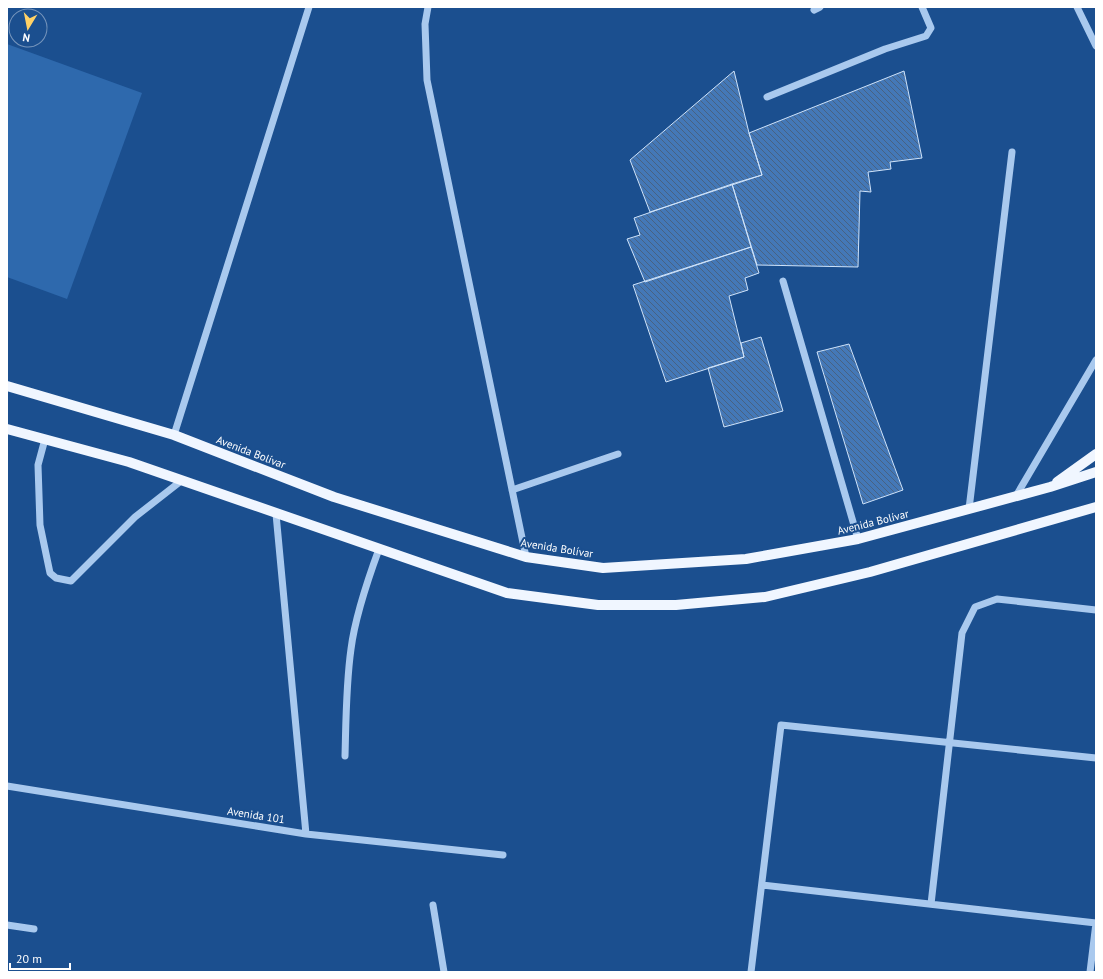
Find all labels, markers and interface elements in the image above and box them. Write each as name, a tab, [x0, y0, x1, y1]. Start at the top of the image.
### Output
north arrow	[8, 8, 48, 48]
text: N	[21, 30, 31, 45]
street label: Avenida Bolívar	[214, 432, 288, 472]
street label: Avenida Bolívar	[836, 506, 910, 538]
street label: Avenida Bolívar	[520, 535, 594, 561]
street label: Avenida 101	[226, 804, 286, 826]
scale bar	[10, 945, 70, 971]
text: 20 m	[16, 951, 42, 966]

